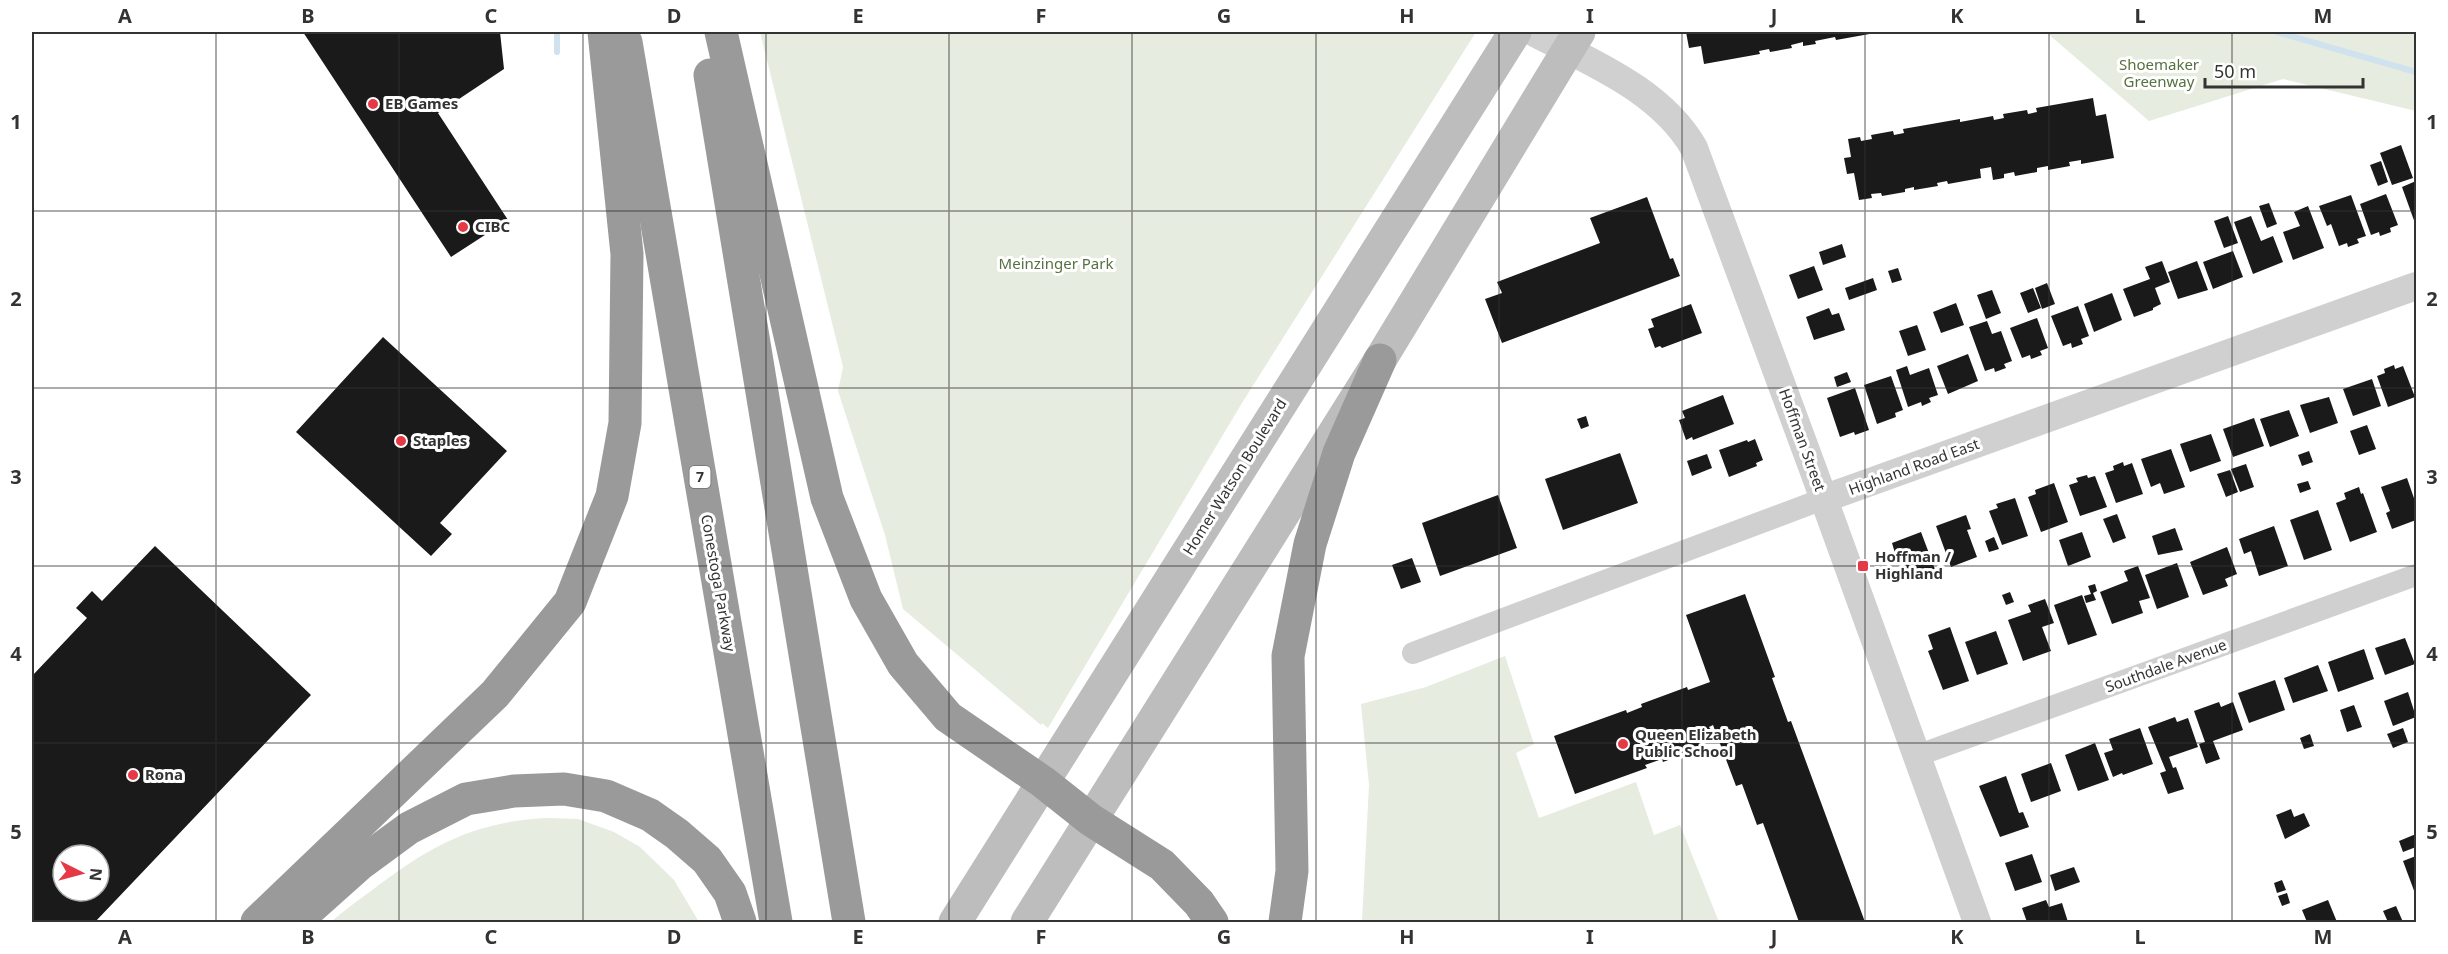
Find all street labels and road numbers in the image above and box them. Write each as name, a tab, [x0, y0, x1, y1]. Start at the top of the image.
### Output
street label: Hoffman Street	[1775, 385, 1831, 494]
street label: Homer Watson Boulevard	[1178, 394, 1291, 559]
street label: Highland Road East	[1846, 433, 1982, 499]
road number: 7	[690, 466, 710, 488]
street label: Conestoga Parkway	[697, 513, 741, 653]
street label: Southdale Avenue	[2102, 634, 2229, 696]

